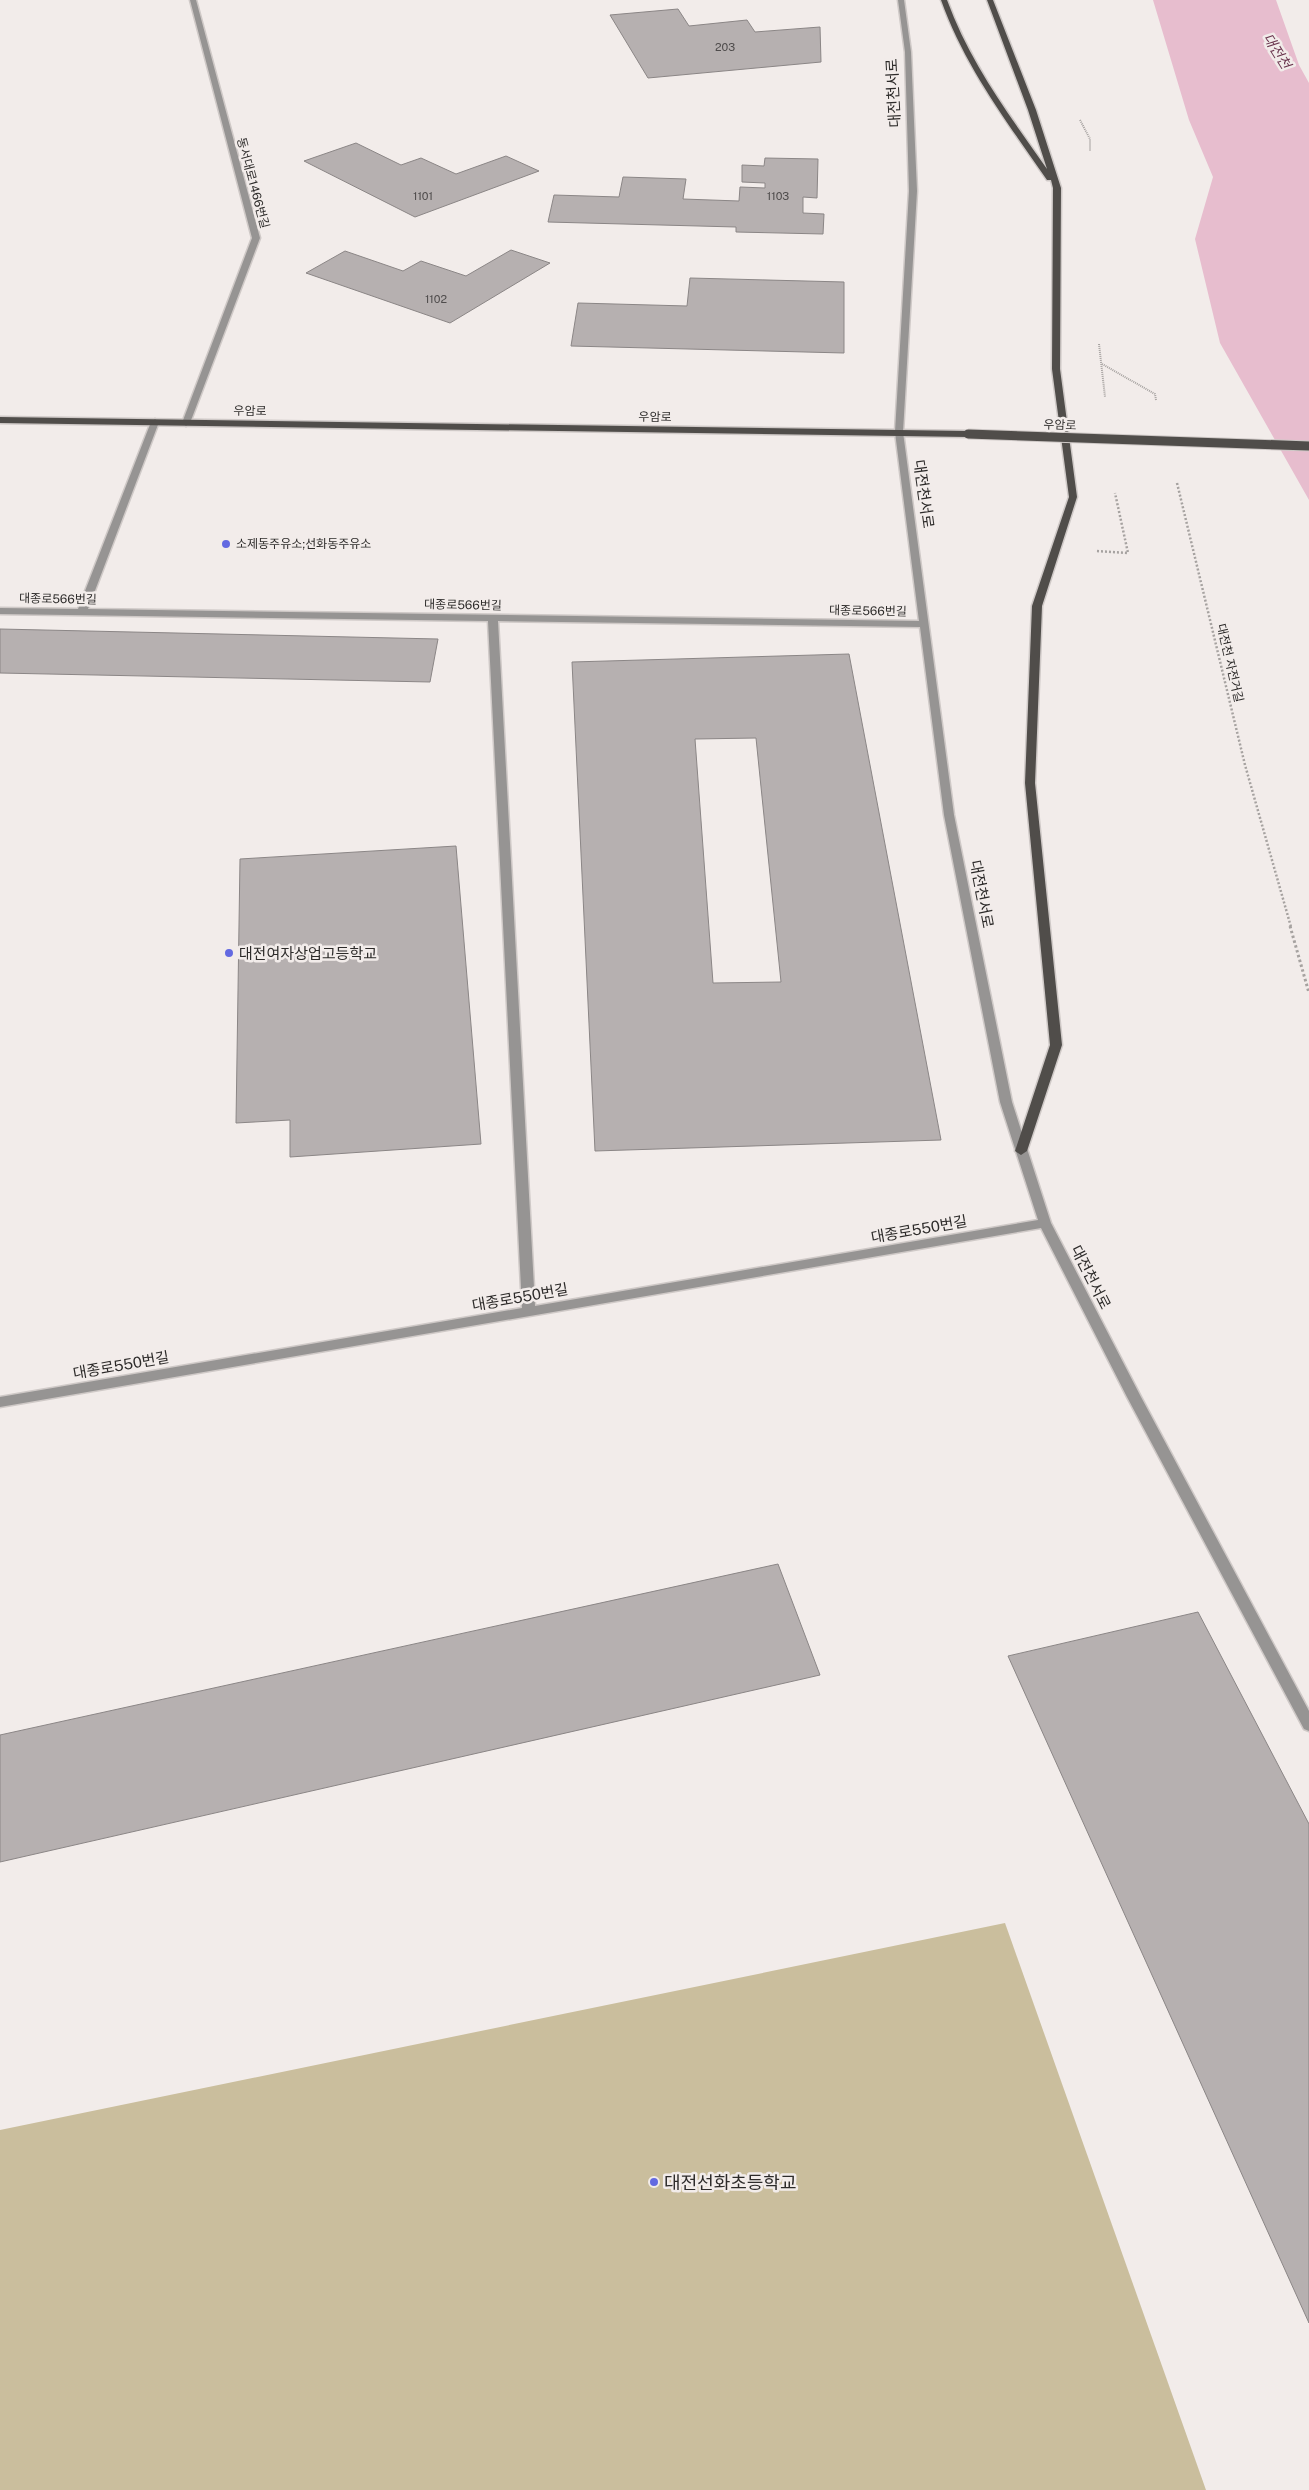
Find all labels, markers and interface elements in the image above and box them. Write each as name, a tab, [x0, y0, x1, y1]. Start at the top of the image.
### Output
water label: 대전천	[1260, 30, 1295, 73]
house number: 203	[715, 41, 735, 53]
street label: 대전천서로	[883, 58, 903, 128]
street label: 동서대로1466번길	[234, 136, 272, 230]
house number: 1101	[413, 190, 433, 202]
house number: 1103	[767, 190, 789, 202]
house number: 1102	[425, 293, 448, 305]
street label: 우암로	[233, 404, 267, 418]
street label: 우암로	[638, 410, 672, 424]
street label: 우암로	[1043, 417, 1077, 433]
street label: 대전천서로	[911, 459, 937, 529]
place label: 소제동주유소;선화동주유소	[236, 537, 371, 551]
marker: 소제동주유소;선화동주유소	[220, 538, 232, 550]
street label: 대종로566번길	[19, 591, 97, 607]
street label: 대종로566번길	[424, 597, 502, 613]
street label: 대종로566번길	[829, 603, 907, 619]
street label: 대전천 자전거길	[1214, 622, 1246, 704]
street label: 대전천서로	[967, 859, 997, 929]
place label: 대전여자상업고등학교	[239, 945, 377, 962]
marker: 대전여자상업고등학교	[223, 947, 235, 959]
street label: 대종로550번길	[870, 1212, 968, 1246]
street label: 대전천서로	[1068, 1242, 1114, 1312]
street label: 대종로550번길	[471, 1280, 569, 1314]
street label: 대종로550번길	[72, 1348, 170, 1382]
place label: 대전선화초등학교	[664, 2172, 796, 2193]
marker: 대전선화초등학교	[648, 2176, 660, 2188]

